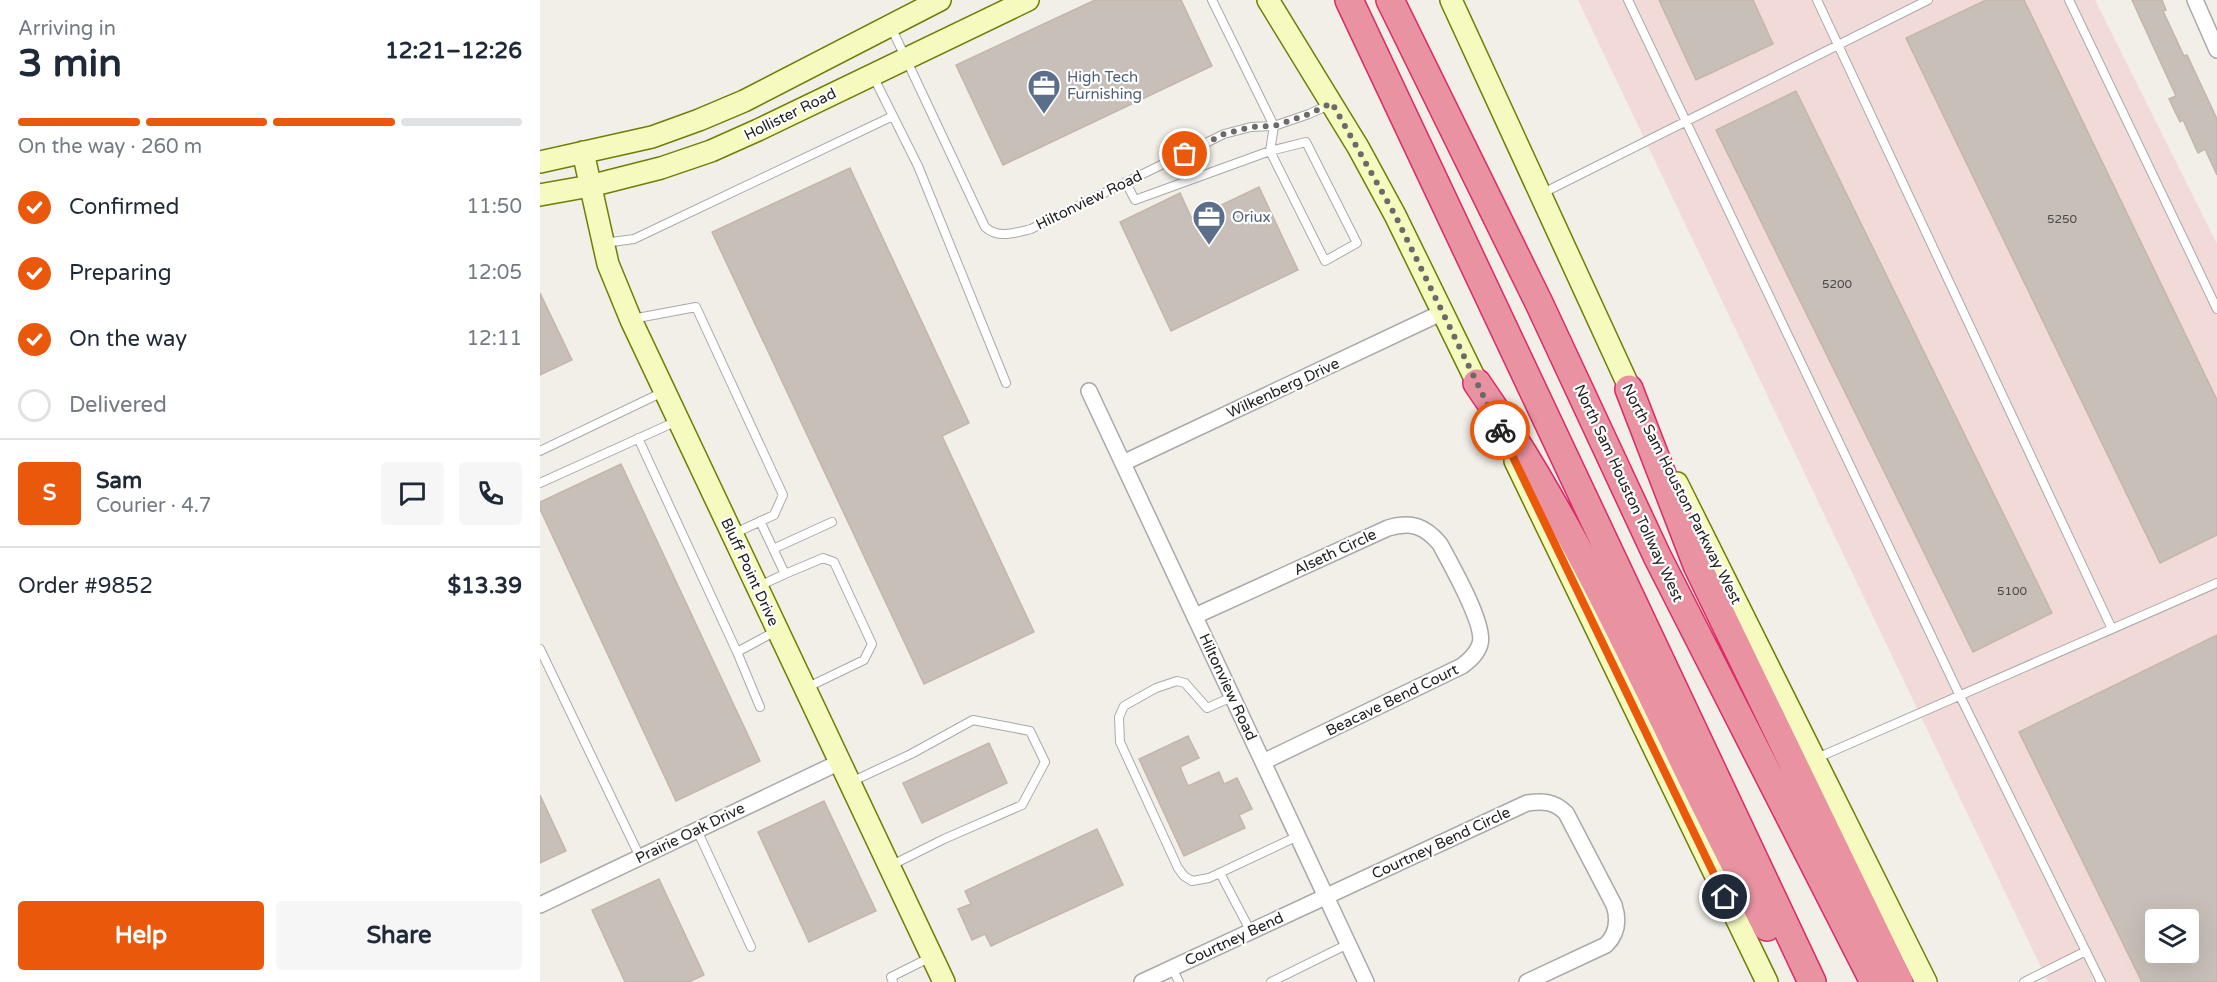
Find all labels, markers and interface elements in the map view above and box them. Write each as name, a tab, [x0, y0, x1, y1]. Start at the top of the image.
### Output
text: Arriving in	[18, 17, 116, 41]
text: 12:21–12:26	[385, 38, 522, 64]
text: 3 min	[18, 40, 122, 87]
office icon: High Tech Furnishing	[1026, 68, 1062, 115]
place label: High Tech Furnishing	[1067, 68, 1142, 103]
street label: Hollister Road	[741, 84, 839, 144]
pin	[1159, 128, 1210, 179]
text: On the way · 260 m	[18, 135, 202, 159]
icon: bag	[1168, 137, 1201, 170]
street label: Hiltonview Road	[1033, 166, 1145, 234]
icon: check	[18, 191, 51, 224]
text: Confirmed	[69, 194, 179, 220]
text: 11:50	[467, 195, 522, 219]
office icon: Oriux	[1191, 199, 1227, 246]
place label: Oriux	[1232, 208, 1271, 226]
house number: 5250	[2047, 212, 2078, 226]
icon: check	[18, 257, 51, 290]
text: Preparing	[69, 260, 172, 286]
text: 12:05	[467, 261, 522, 285]
house number: 5200	[1822, 277, 1853, 291]
icon: check	[18, 323, 51, 356]
text: On the way	[69, 326, 187, 352]
text: 12:11	[467, 327, 522, 351]
street label: Wilkenberg Drive	[1224, 354, 1342, 422]
street label: North Sam Houston Tollway West	[1571, 381, 1688, 605]
street label: North Sam Houston Parkway West	[1618, 381, 1746, 607]
text: Delivered	[69, 392, 167, 418]
courier	[1470, 400, 1530, 460]
icon: bike	[1484, 414, 1517, 447]
button: chat	[381, 462, 444, 525]
button: phone	[459, 462, 522, 525]
text: Sam	[96, 468, 142, 494]
text: S	[43, 480, 56, 506]
text: Courier · 4.7	[96, 494, 211, 518]
street label: Bluff Point Drive	[717, 515, 783, 629]
street label: Alseth Circle	[1291, 525, 1379, 579]
text: Order #9852	[18, 573, 153, 599]
text: $13.39	[447, 573, 522, 599]
house number: 5100	[1997, 584, 2028, 598]
street label: Hiltonview Road	[1195, 631, 1261, 743]
street label: Beacave Bend Court	[1323, 660, 1461, 740]
street label: Prairie Oak Drive	[632, 799, 748, 867]
street label: Courtney Bend Circle	[1369, 803, 1513, 883]
pin	[1699, 871, 1750, 922]
icon: home	[1708, 880, 1741, 913]
button: Help	[18, 901, 264, 970]
button: Share	[276, 901, 522, 970]
street label: Courtney Bend	[1182, 908, 1286, 970]
map controls	[2145, 909, 2199, 963]
button: layers	[2145, 909, 2199, 963]

